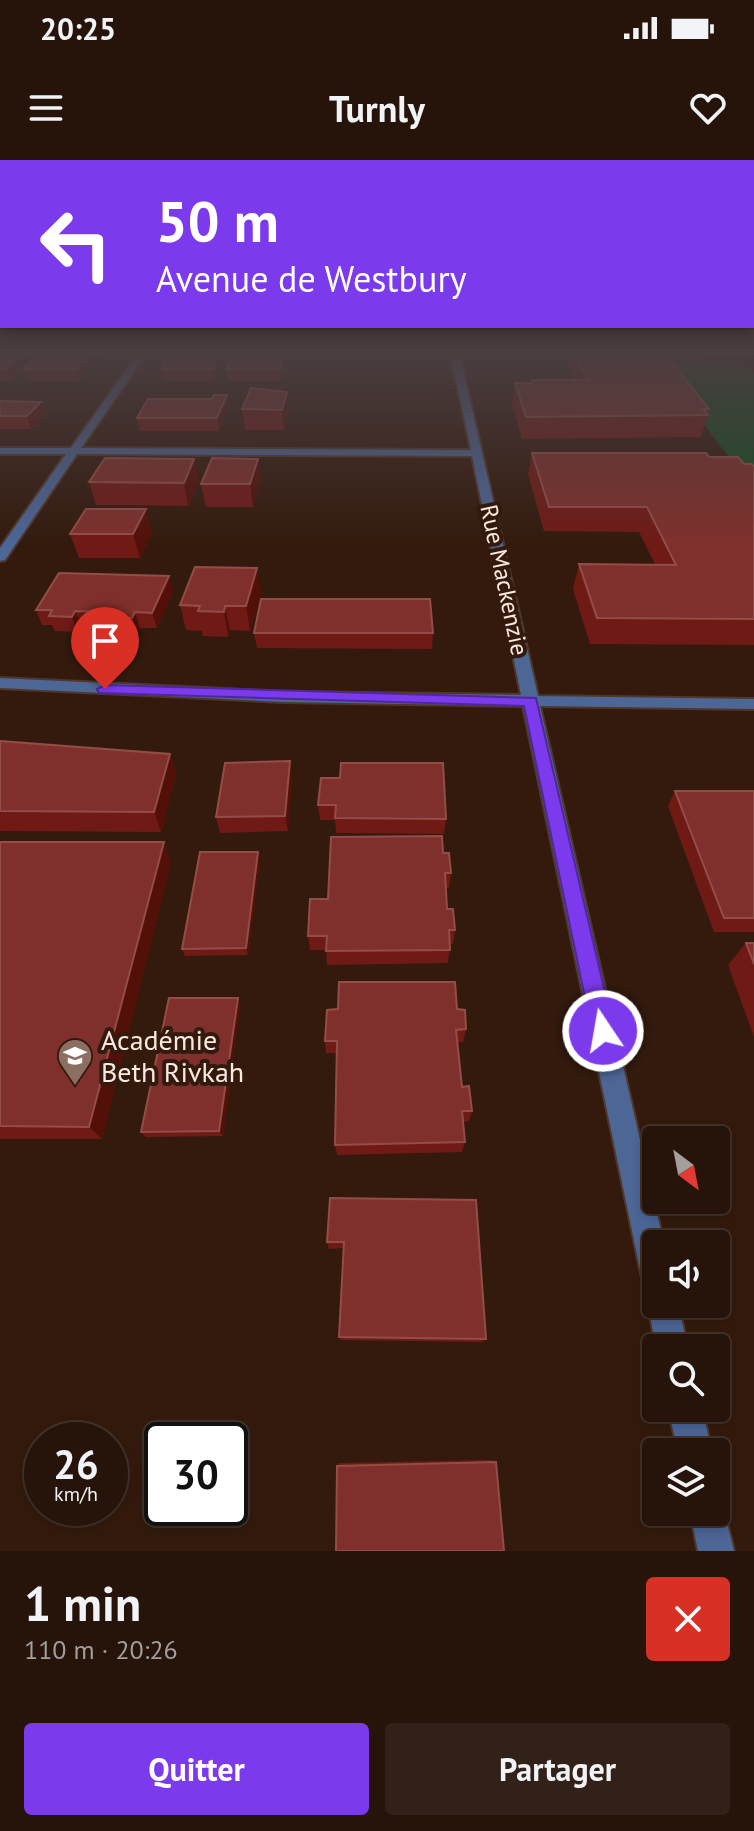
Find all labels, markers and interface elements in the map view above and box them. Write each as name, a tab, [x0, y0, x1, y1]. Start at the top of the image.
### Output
text: 20:25	[40, 9, 116, 48]
text: Turnly	[329, 85, 425, 132]
icon: menu	[24, 86, 68, 130]
icon: heart	[686, 86, 730, 130]
text: 50 m	[156, 185, 279, 257]
icon: left	[24, 192, 128, 296]
text: Avenue de Westbury	[156, 255, 466, 302]
street label: Rue Mackenzie	[473, 502, 536, 658]
pin	[71, 607, 139, 689]
icon: arrive	[83, 619, 127, 663]
position arrow	[561, 989, 645, 1073]
place label: Académie Beth Rivkah	[101, 1021, 244, 1090]
school or university icon: Académie Beth Rivkah	[56, 1037, 94, 1087]
north arrow	[642, 1126, 730, 1214]
map controls	[642, 1126, 730, 1526]
button: sound	[642, 1230, 730, 1318]
button: search	[642, 1334, 730, 1422]
speed limit sign: 30	[144, 1422, 248, 1526]
text: 26	[53, 1438, 99, 1490]
button: layers	[642, 1438, 730, 1526]
text: km/h	[54, 1481, 98, 1507]
text: 1 min	[24, 1572, 141, 1634]
button: close	[646, 1577, 730, 1661]
text: 110 m · 20:26	[24, 1633, 178, 1666]
button: Quitter	[24, 1723, 369, 1815]
button: Partager	[385, 1723, 730, 1815]

